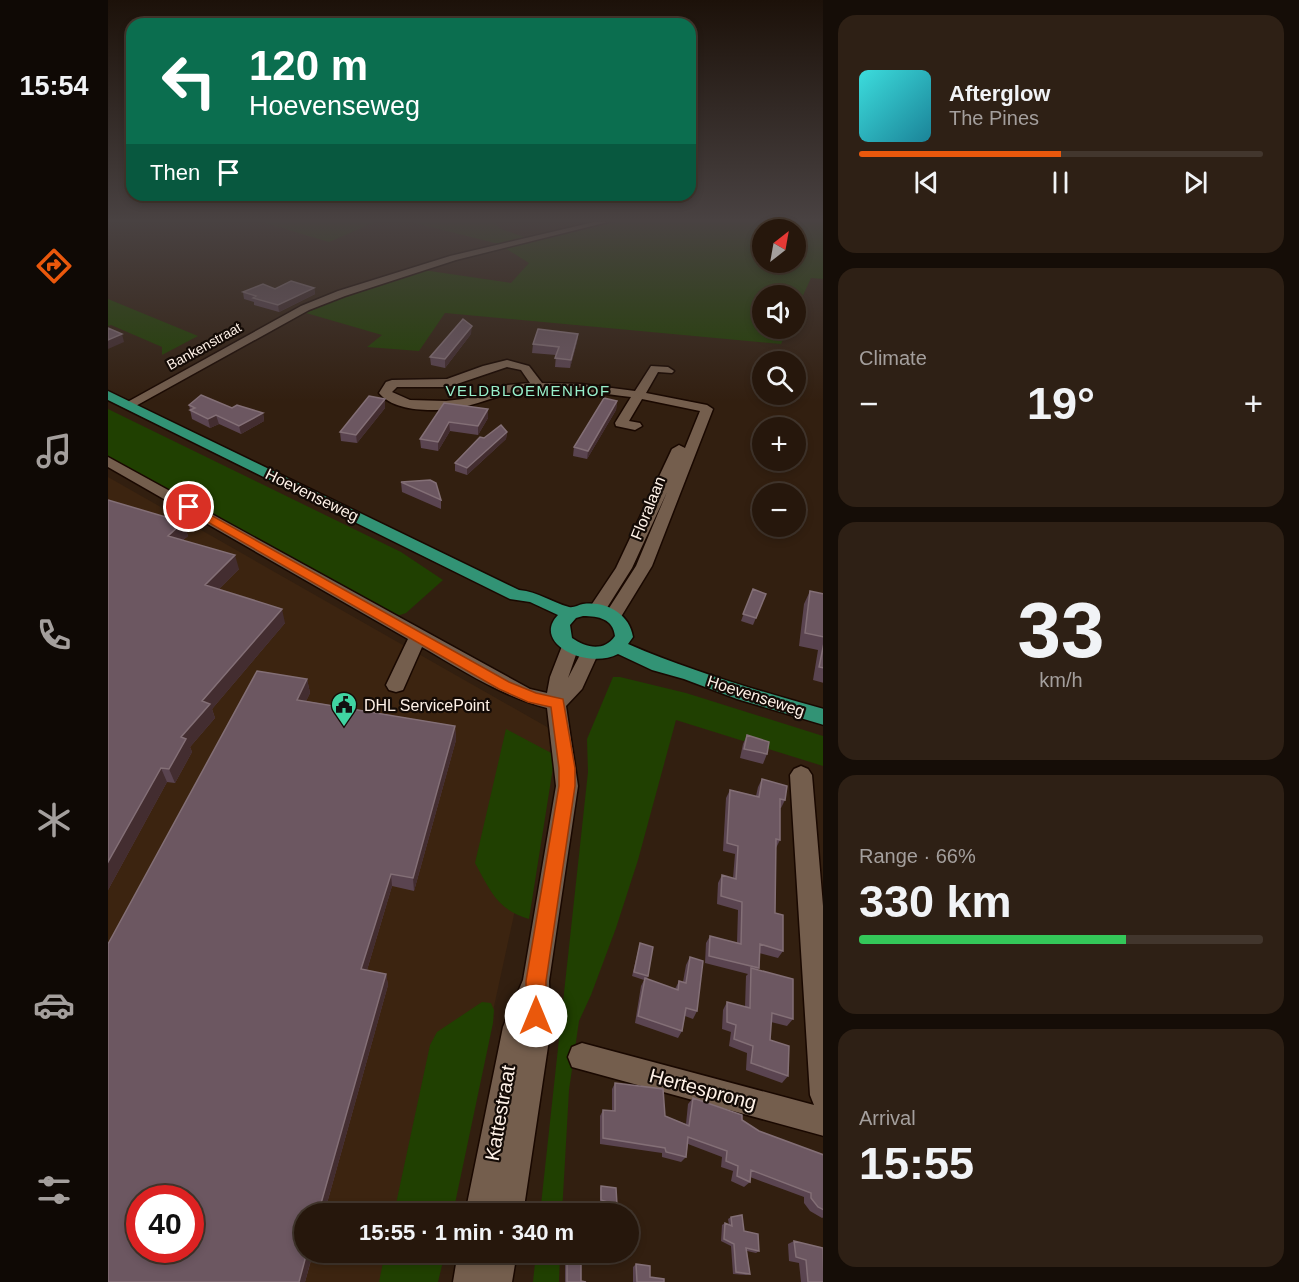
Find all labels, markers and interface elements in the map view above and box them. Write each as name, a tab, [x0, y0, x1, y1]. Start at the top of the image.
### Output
icon: left	[150, 42, 228, 120]
text: 120 m	[249, 42, 368, 89]
text: 15:54	[19, 71, 89, 101]
text: Afterglow	[949, 81, 1050, 106]
text: Hoevenseweg	[249, 91, 420, 121]
text: The Pines	[949, 107, 1039, 129]
icon: arrive	[212, 156, 245, 189]
text: Then	[150, 160, 200, 185]
icon: previous	[910, 166, 943, 199]
icon: pause	[1044, 166, 1077, 199]
icon: next	[1179, 166, 1212, 199]
north arrow	[752, 219, 806, 273]
map controls	[752, 219, 806, 537]
icon: directions	[33, 245, 75, 287]
button: sound	[752, 285, 806, 339]
street label: Bankenstraat	[164, 319, 244, 373]
text: Climate	[859, 347, 927, 369]
button: search	[752, 351, 806, 405]
text: 19°	[1027, 378, 1095, 429]
district label: VELDBLOEMENHOF	[445, 382, 611, 399]
text: −	[859, 385, 878, 422]
text: +	[1244, 385, 1263, 422]
button: +	[752, 417, 806, 471]
icon: music	[33, 430, 75, 472]
street label: Hoevenseweg	[263, 465, 361, 525]
street label: Floralaan	[628, 474, 668, 542]
pin	[163, 481, 214, 532]
button: −	[752, 483, 806, 537]
icon: arrive	[172, 490, 205, 523]
text: 33	[1018, 586, 1104, 674]
icon: phone	[33, 614, 75, 656]
text: km/h	[1039, 669, 1083, 691]
street label: Hoevenseweg	[705, 672, 807, 720]
public building icon: DHL ServicePoint	[329, 690, 359, 728]
place label: DHL ServicePoint	[364, 697, 490, 714]
icon: climate	[33, 799, 75, 841]
text: Range · 66%	[859, 845, 976, 867]
text: 330 km	[859, 876, 1012, 927]
icon: car	[33, 984, 75, 1026]
position arrow	[504, 984, 568, 1048]
street label: Kattestraat	[481, 1063, 519, 1163]
street label: Hertesprong	[647, 1064, 759, 1114]
text: Arrival	[859, 1107, 916, 1129]
text: 15:55	[859, 1138, 974, 1189]
icon: filters	[33, 1169, 75, 1211]
speed limit sign: 40	[126, 1185, 204, 1263]
text: 15:55 · 1 min · 340 m	[359, 1220, 574, 1245]

